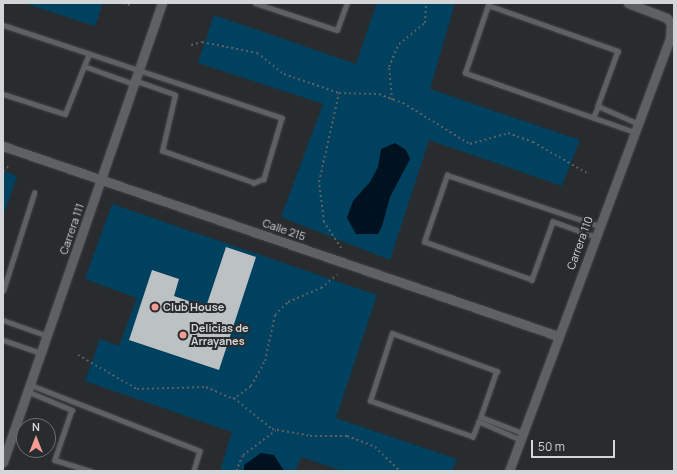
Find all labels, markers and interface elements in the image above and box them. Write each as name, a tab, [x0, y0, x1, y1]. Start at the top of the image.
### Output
street label: Carrera 111	[57, 202, 87, 256]
street label: Carrera 110	[564, 215, 596, 271]
street label: Calle 215	[261, 216, 307, 244]
place label: Club House	[163, 300, 224, 314]
marker: Club House	[150, 302, 160, 312]
place label: Delicias de Arrayanes	[191, 322, 249, 348]
marker: Delicias de Arrayanes	[178, 330, 188, 340]
north arrow	[16, 418, 56, 458]
text: N	[32, 419, 40, 434]
scale bar	[533, 432, 617, 458]
text: 50 m	[538, 438, 565, 455]

